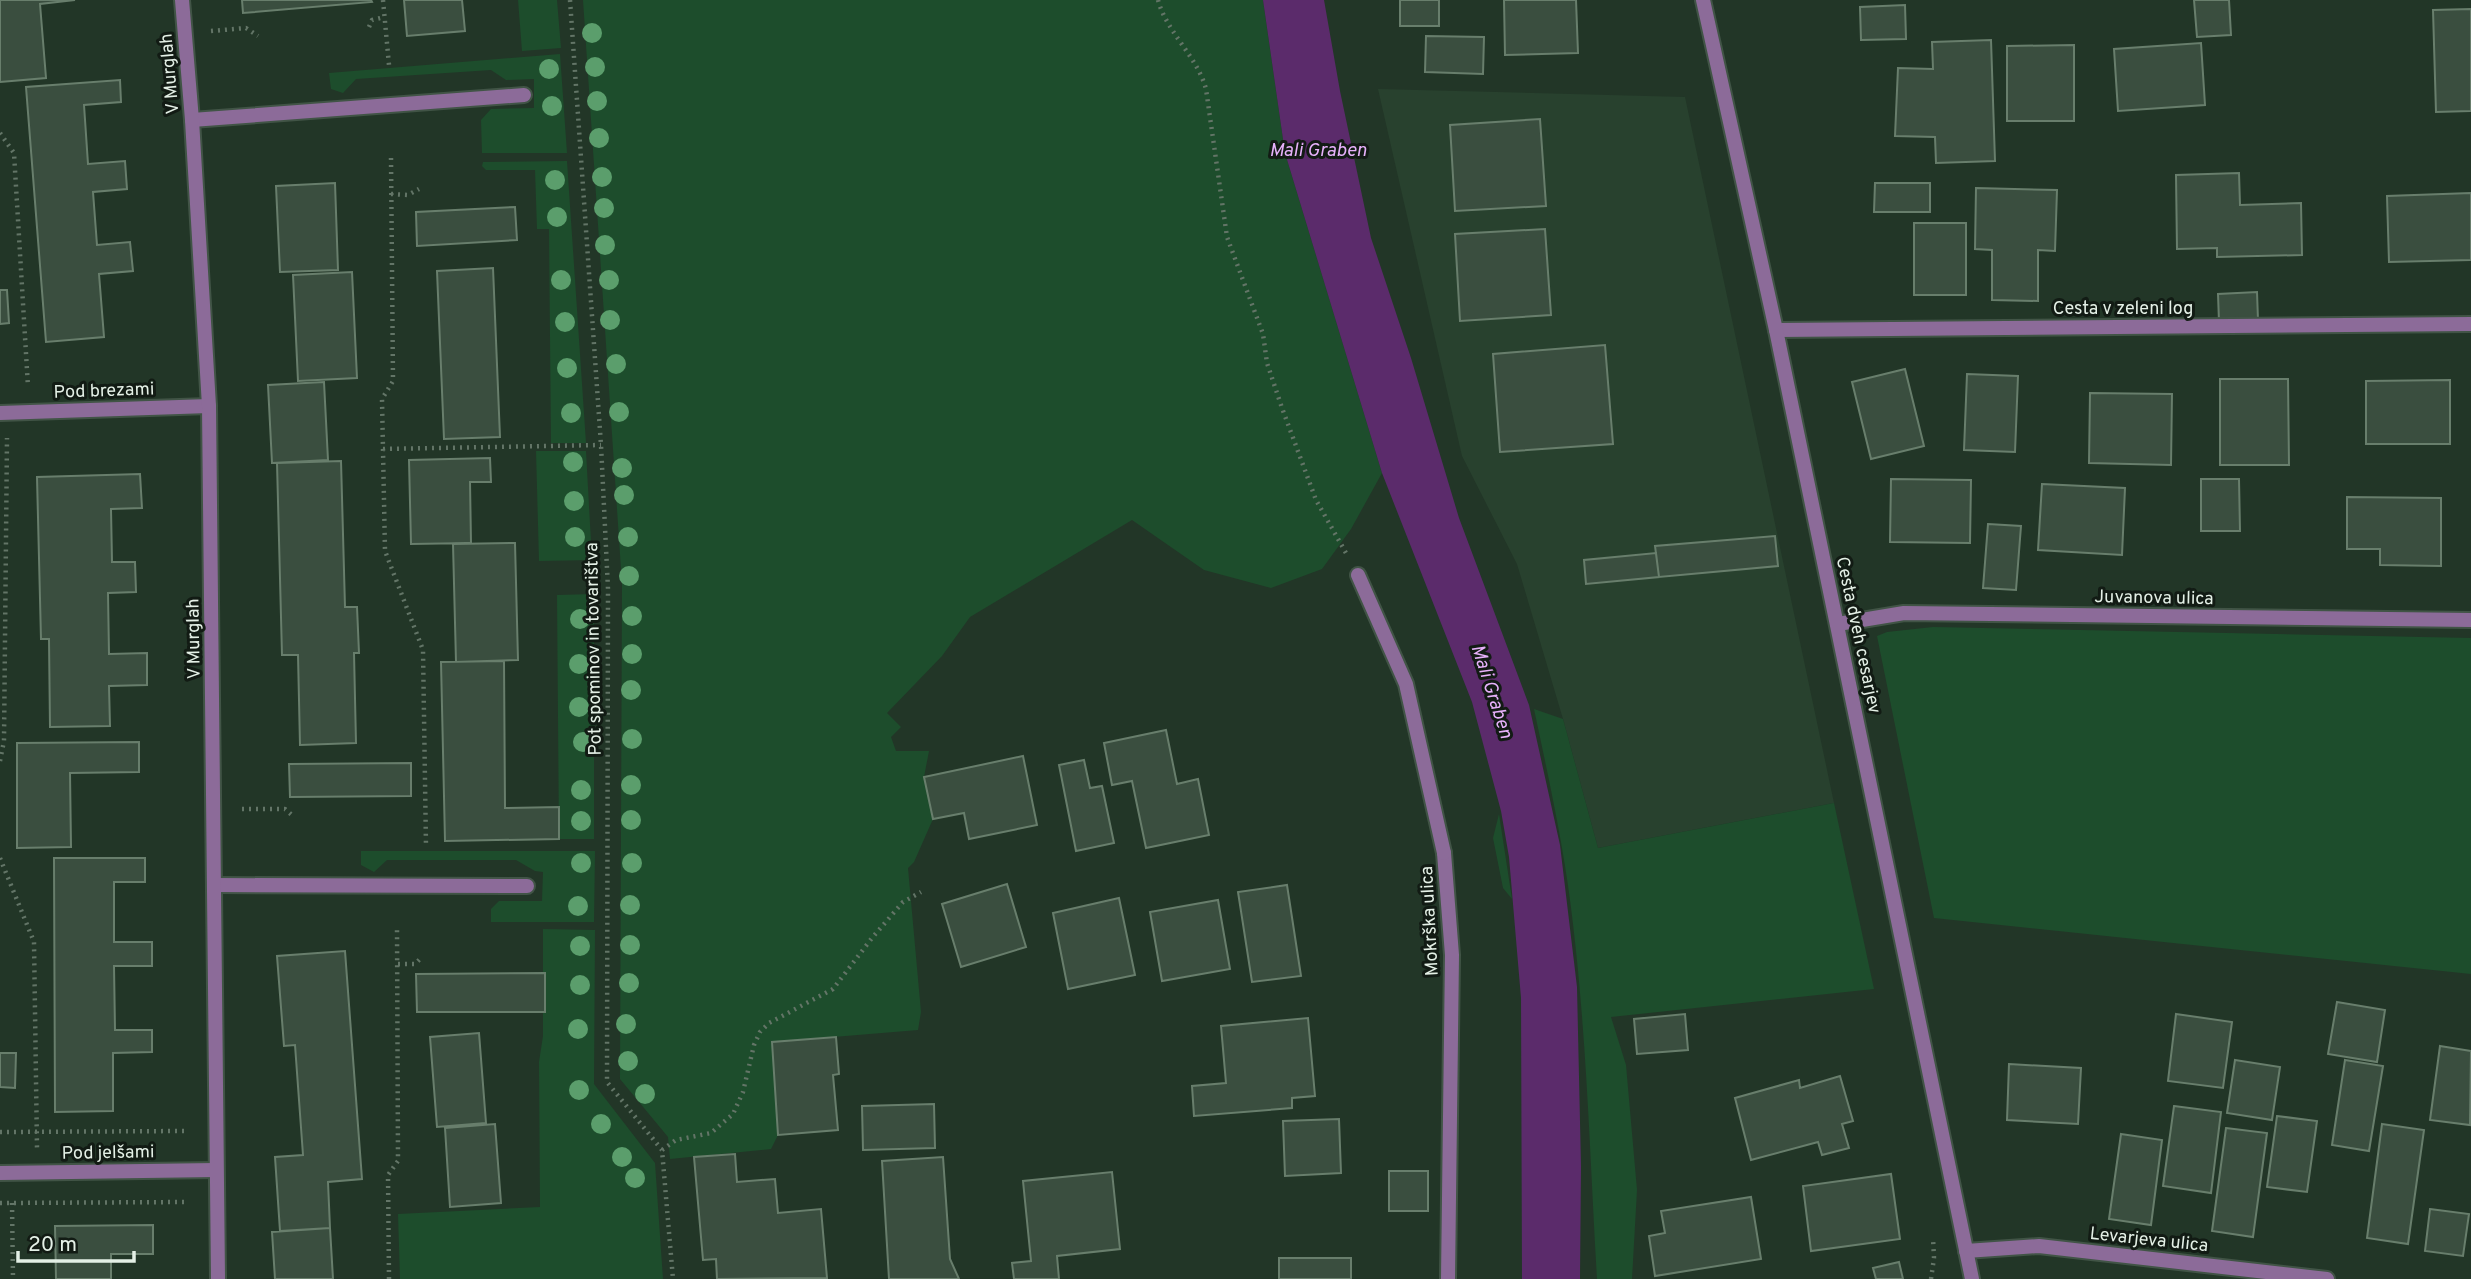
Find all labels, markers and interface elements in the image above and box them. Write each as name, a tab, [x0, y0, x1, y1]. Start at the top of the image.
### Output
street label: V Murglah	[156, 33, 185, 115]
water label: Mali Graben	[1269, 139, 1367, 163]
street label: Cesta v zeleni log	[2053, 298, 2193, 321]
street label: Pod brezami	[53, 378, 155, 405]
street label: Pot spominov in tovarištva	[581, 542, 608, 756]
street label: Cesta dveh cesarjev	[1830, 555, 1885, 716]
street label: Juvanova ulica	[2094, 586, 2214, 611]
street label: V Murglah	[182, 598, 207, 680]
water label: Mali Graben	[1465, 642, 1518, 742]
street label: Mokrška ulica	[1416, 865, 1445, 976]
street label: Pod jelšami	[61, 1141, 155, 1166]
scale bar	[18, 1220, 133, 1264]
street label: Levarjeva ulica	[2088, 1223, 2209, 1258]
text: 20 m	[28, 1232, 77, 1259]

